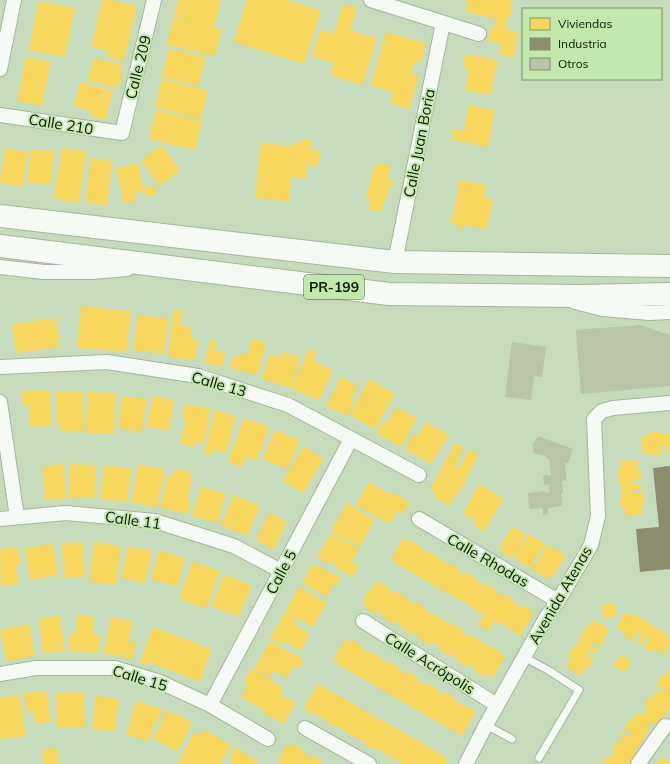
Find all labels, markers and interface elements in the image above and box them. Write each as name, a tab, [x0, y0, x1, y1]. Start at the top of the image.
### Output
legend	[522, 8, 662, 80]
text: Viviendas	[558, 16, 612, 31]
street label: Calle 209	[121, 33, 155, 101]
text: Industria	[558, 36, 607, 51]
text: Otros	[558, 56, 589, 71]
street label: Calle Juan Boria	[399, 87, 439, 199]
street label: Calle 210	[27, 110, 95, 138]
road number: PR-199	[304, 275, 364, 299]
street label: Calle 13	[189, 367, 249, 401]
street label: Calle 11	[104, 507, 162, 533]
street label: Calle Rhodas	[444, 529, 532, 591]
street label: Avenida Atenas	[524, 542, 596, 648]
street label: Calle 5	[262, 547, 300, 597]
street label: Calle Acrópolis	[381, 628, 479, 698]
street label: Calle 15	[110, 661, 170, 695]

